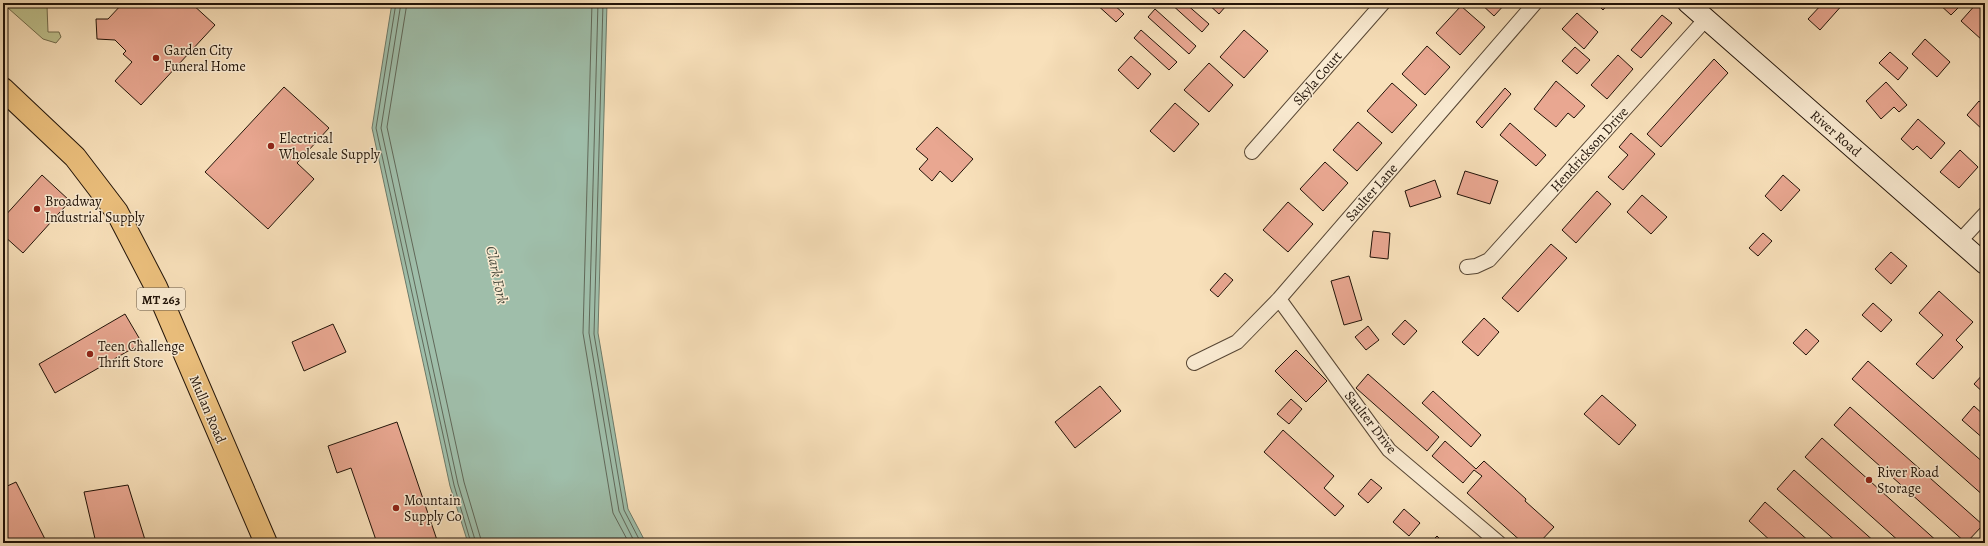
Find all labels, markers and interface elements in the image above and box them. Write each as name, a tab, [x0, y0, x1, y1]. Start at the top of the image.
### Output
place label: Garden City Funeral Home	[164, 41, 246, 76]
street label: Skyla Court	[1288, 47, 1347, 110]
marker: Garden City Funeral Home	[151, 53, 161, 63]
street label: Hendrickson Drive	[1546, 103, 1633, 196]
street label: River Road	[1806, 106, 1866, 161]
place label: Electrical Wholesale Supply	[278, 129, 381, 164]
marker: Electrical Wholesale Supply	[266, 141, 276, 151]
street label: Saulter Lane	[1341, 159, 1402, 225]
place label: Broadway Industrial Supply	[45, 192, 145, 227]
marker: Broadway Industrial Supply	[32, 204, 42, 214]
water label: Clark Fork	[481, 244, 513, 306]
road number: MT 263	[137, 288, 185, 310]
place label: Teen Challenge Thrift Store	[98, 337, 185, 372]
marker: Teen Challenge Thrift Store	[85, 349, 95, 359]
street label: Mullan Road	[185, 372, 231, 447]
street label: Saulter Drive	[1340, 387, 1401, 458]
place label: River Road Storage	[1877, 463, 1939, 498]
marker: River Road Storage	[1864, 475, 1874, 485]
place label: Mountain Supply Co	[404, 491, 462, 526]
marker: Mountain Supply Co	[391, 503, 401, 513]

